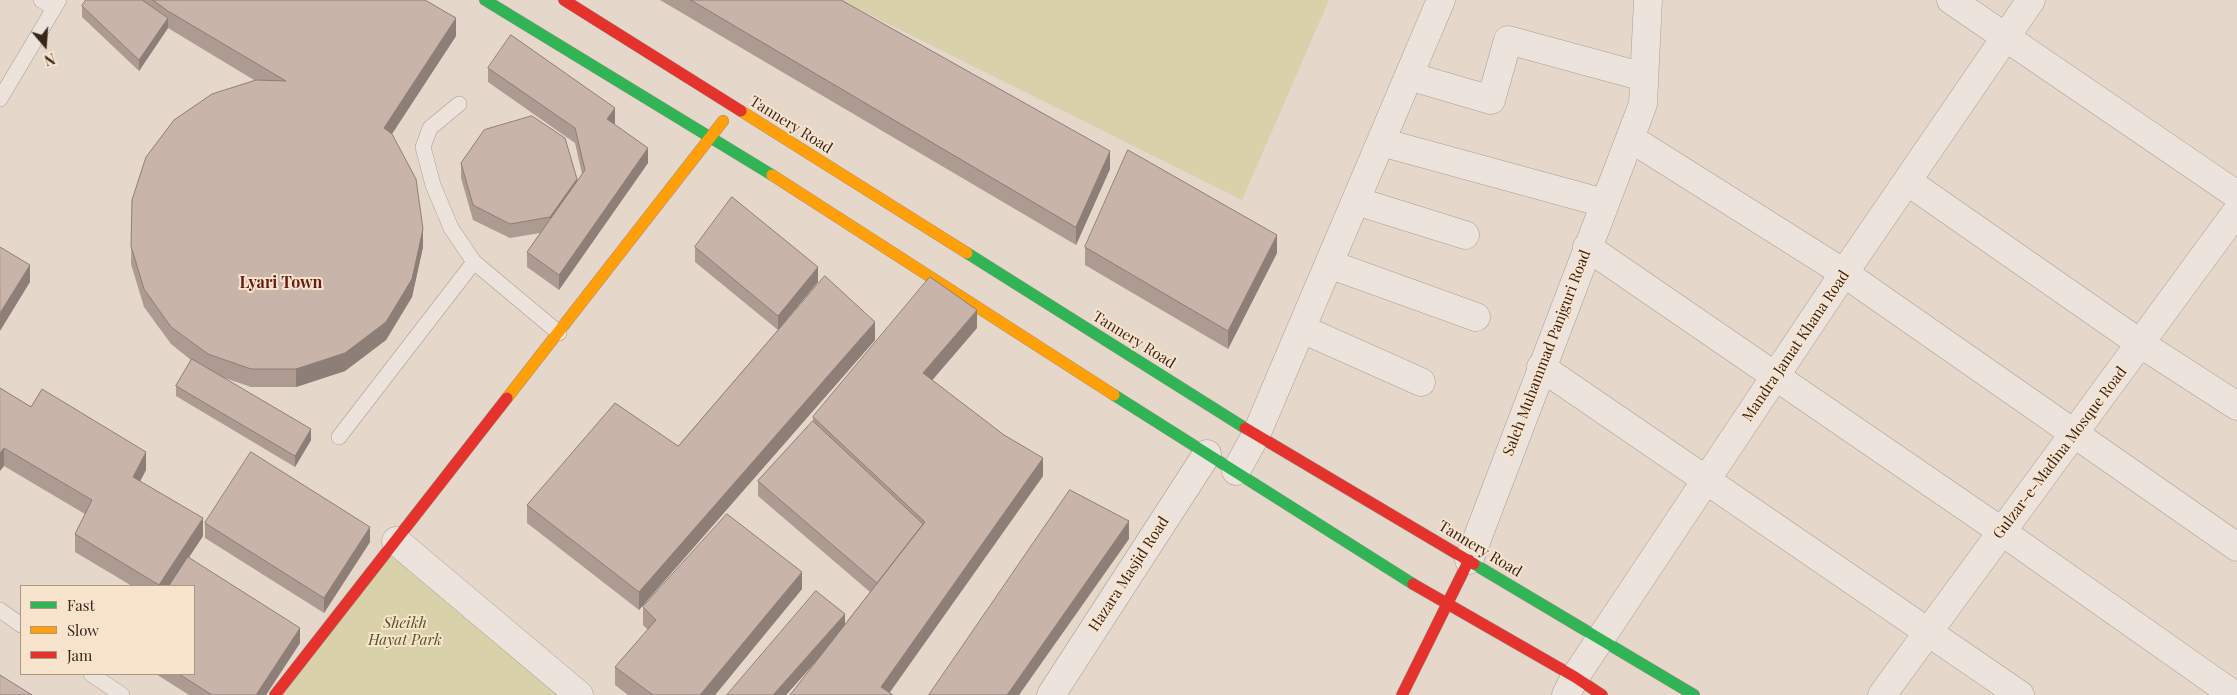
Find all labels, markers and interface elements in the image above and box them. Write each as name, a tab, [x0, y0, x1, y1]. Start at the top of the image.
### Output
north arrow	[20, 20, 70, 70]
text: N	[42, 49, 58, 70]
street label: Tannery Road	[746, 92, 836, 158]
street label: Saleh Muhammad Panjguri Road	[1499, 248, 1595, 458]
street label: Mandra Jamat Khana Road	[1739, 267, 1853, 425]
district label: Lyari Town	[240, 273, 322, 293]
street label: Tannery Road	[1089, 307, 1179, 373]
street label: Gulzar-e-Madina Mosque Road	[1989, 363, 2131, 543]
street label: Hazara Masjid Road	[1085, 513, 1173, 635]
street label: Tannery Road	[1435, 517, 1525, 581]
legend	[20, 585, 195, 675]
text: Fast	[67, 595, 95, 615]
park label: Sheikh Hayat Park	[368, 614, 442, 649]
text: Slow	[67, 620, 99, 640]
text: Jam	[67, 645, 92, 665]

